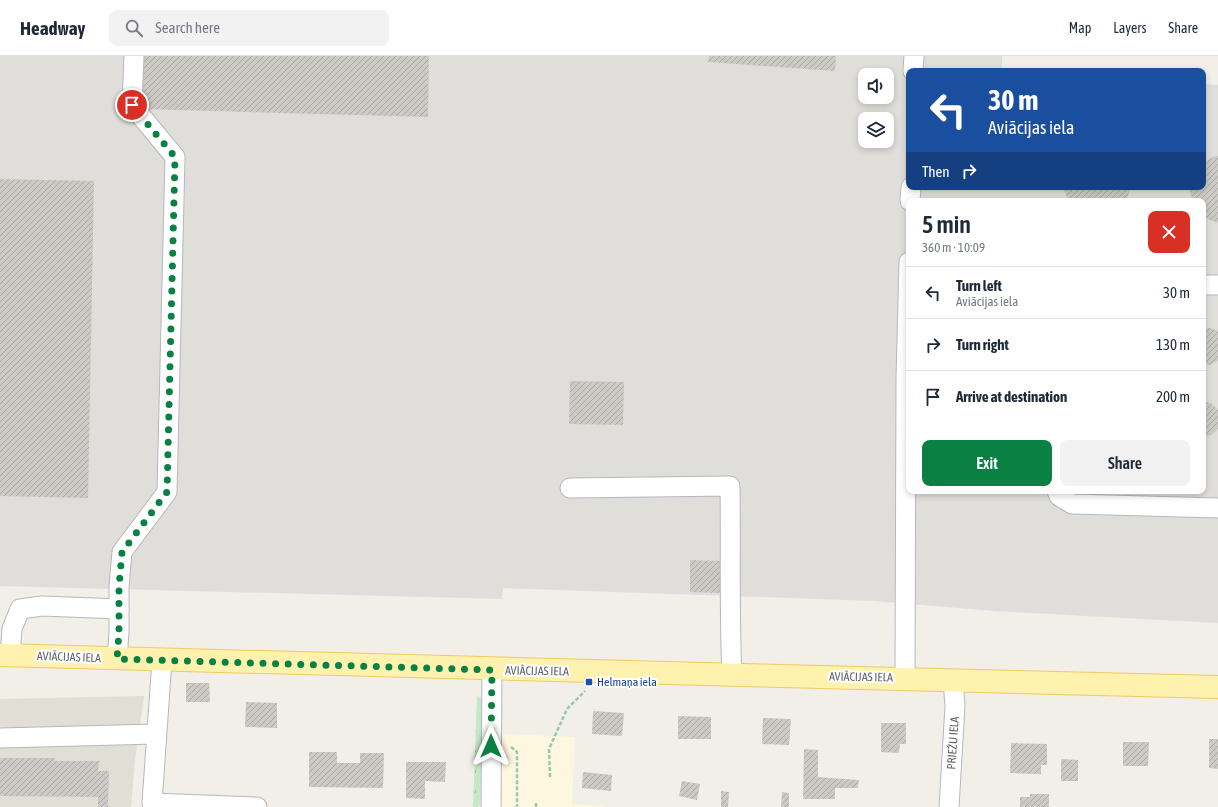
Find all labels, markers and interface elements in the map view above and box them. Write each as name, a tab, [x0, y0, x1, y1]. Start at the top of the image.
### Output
search box	[109, 10, 389, 46]
text: Headway	[20, 17, 85, 39]
icon: search	[123, 17, 145, 39]
text: Search here	[155, 19, 220, 36]
text: Map	[1069, 20, 1091, 36]
text: Layers	[1113, 20, 1146, 36]
text: Share	[1168, 20, 1198, 36]
map controls	[858, 68, 894, 148]
button: sound	[858, 68, 894, 104]
icon: left	[922, 84, 974, 136]
text: 30 m	[988, 84, 1038, 116]
pin	[115, 88, 149, 122]
icon: arrive	[121, 94, 143, 116]
button: layers	[858, 112, 894, 148]
text: Aviācijas iela	[988, 117, 1074, 138]
icon: right	[958, 160, 980, 182]
text: Then	[922, 163, 950, 180]
text: 5 min	[922, 211, 971, 238]
button: close	[1148, 211, 1190, 253]
text: 360 m · 10:09	[922, 240, 985, 255]
text: Turn left	[956, 277, 1002, 294]
icon: left	[922, 282, 944, 304]
text: 30 m	[1163, 284, 1190, 301]
text: Aviācijas iela	[956, 294, 1018, 309]
icon: right	[922, 334, 944, 356]
text: Turn right	[956, 336, 1009, 353]
text: 130 m	[1156, 336, 1190, 353]
icon: arrive	[922, 386, 944, 408]
text: Arrive at destination	[956, 388, 1067, 405]
text: 200 m	[1156, 388, 1190, 405]
button: Exit	[922, 440, 1052, 486]
button: Share	[1060, 440, 1190, 486]
street label: AVIĀCIJAS IELA	[37, 649, 101, 665]
street label: AVIĀCIJAS IELA	[505, 663, 569, 679]
street label: AVIĀCIJAS IELA	[829, 669, 893, 685]
place label: Helmaņa iela	[597, 675, 657, 689]
marker: Helmaņa iela	[584, 677, 594, 687]
street label: PRIEŽU IELA	[944, 716, 962, 770]
position arrow	[470, 725, 512, 767]

